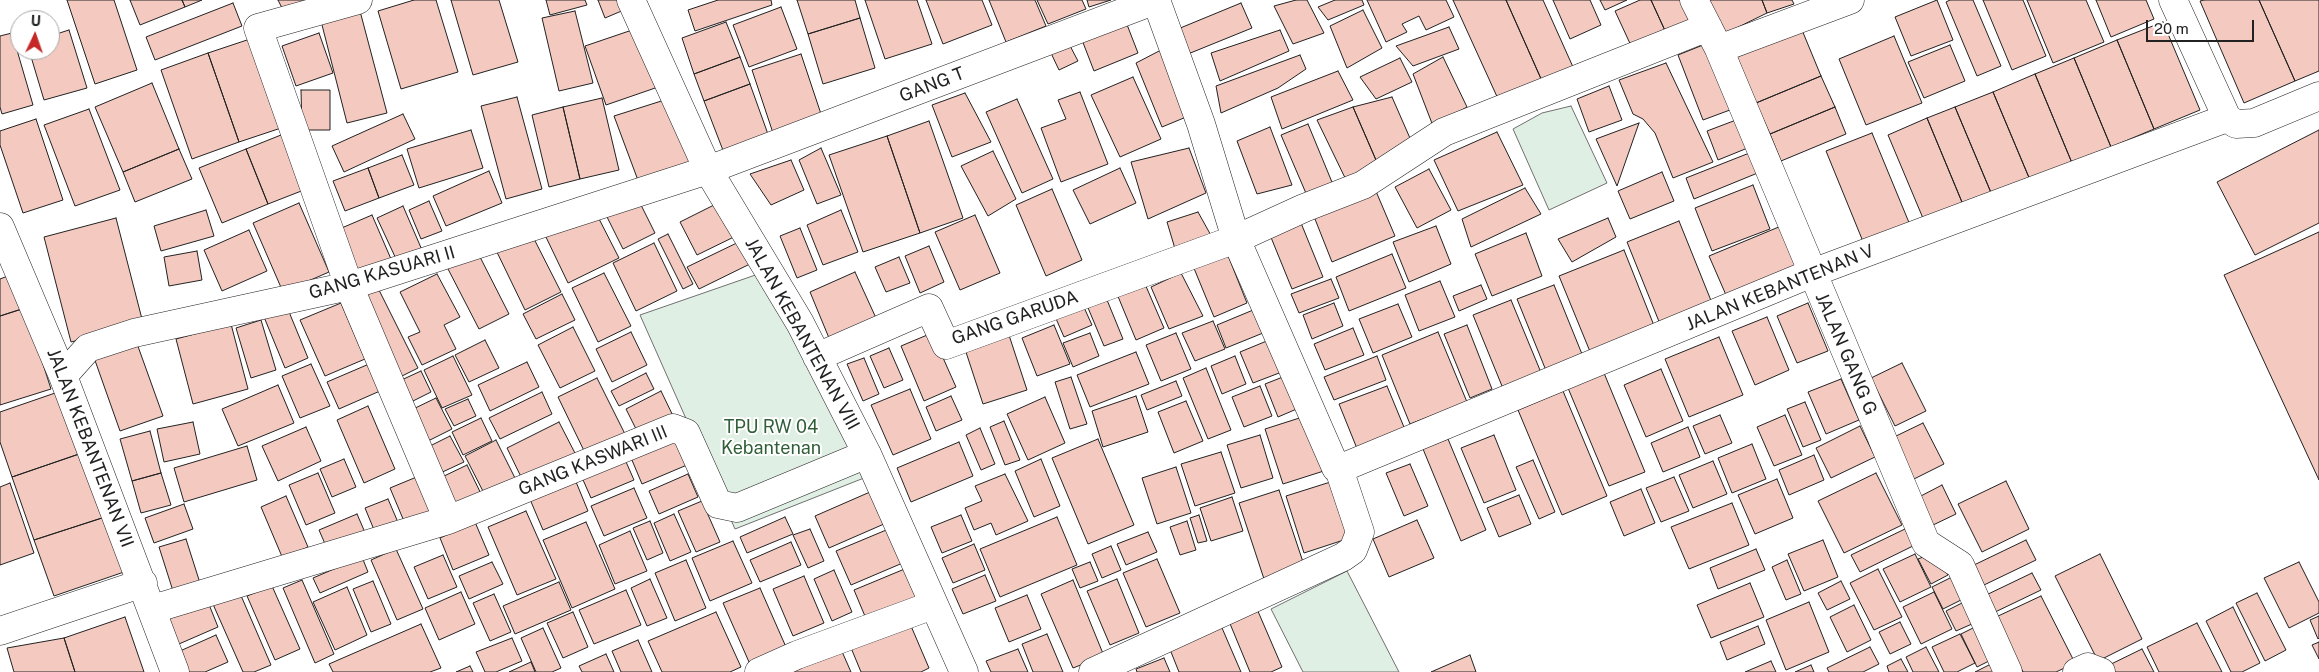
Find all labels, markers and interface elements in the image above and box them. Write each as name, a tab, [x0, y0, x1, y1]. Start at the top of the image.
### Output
north arrow	[10, 10, 60, 60]
scale bar	[2149, 10, 2256, 42]
text: U	[30, 13, 41, 29]
text: 20 m	[2154, 20, 2189, 37]
street label: GANG T	[896, 63, 968, 107]
street label: JALAN KEBANTENAN VIII	[740, 234, 864, 434]
street label: JALAN KEBANTENAN V	[1683, 240, 1877, 336]
street label: GANG KASUARI II	[307, 242, 457, 304]
street label: GANG GARUDA	[949, 286, 1081, 350]
street label: JALAN GANG G	[1810, 290, 1882, 418]
street label: JALAN KEBANTENAN VII	[42, 346, 138, 550]
park label: TPU RW 04 Kebantenan	[721, 416, 821, 458]
street label: GANG KASWARI III	[515, 421, 671, 501]

